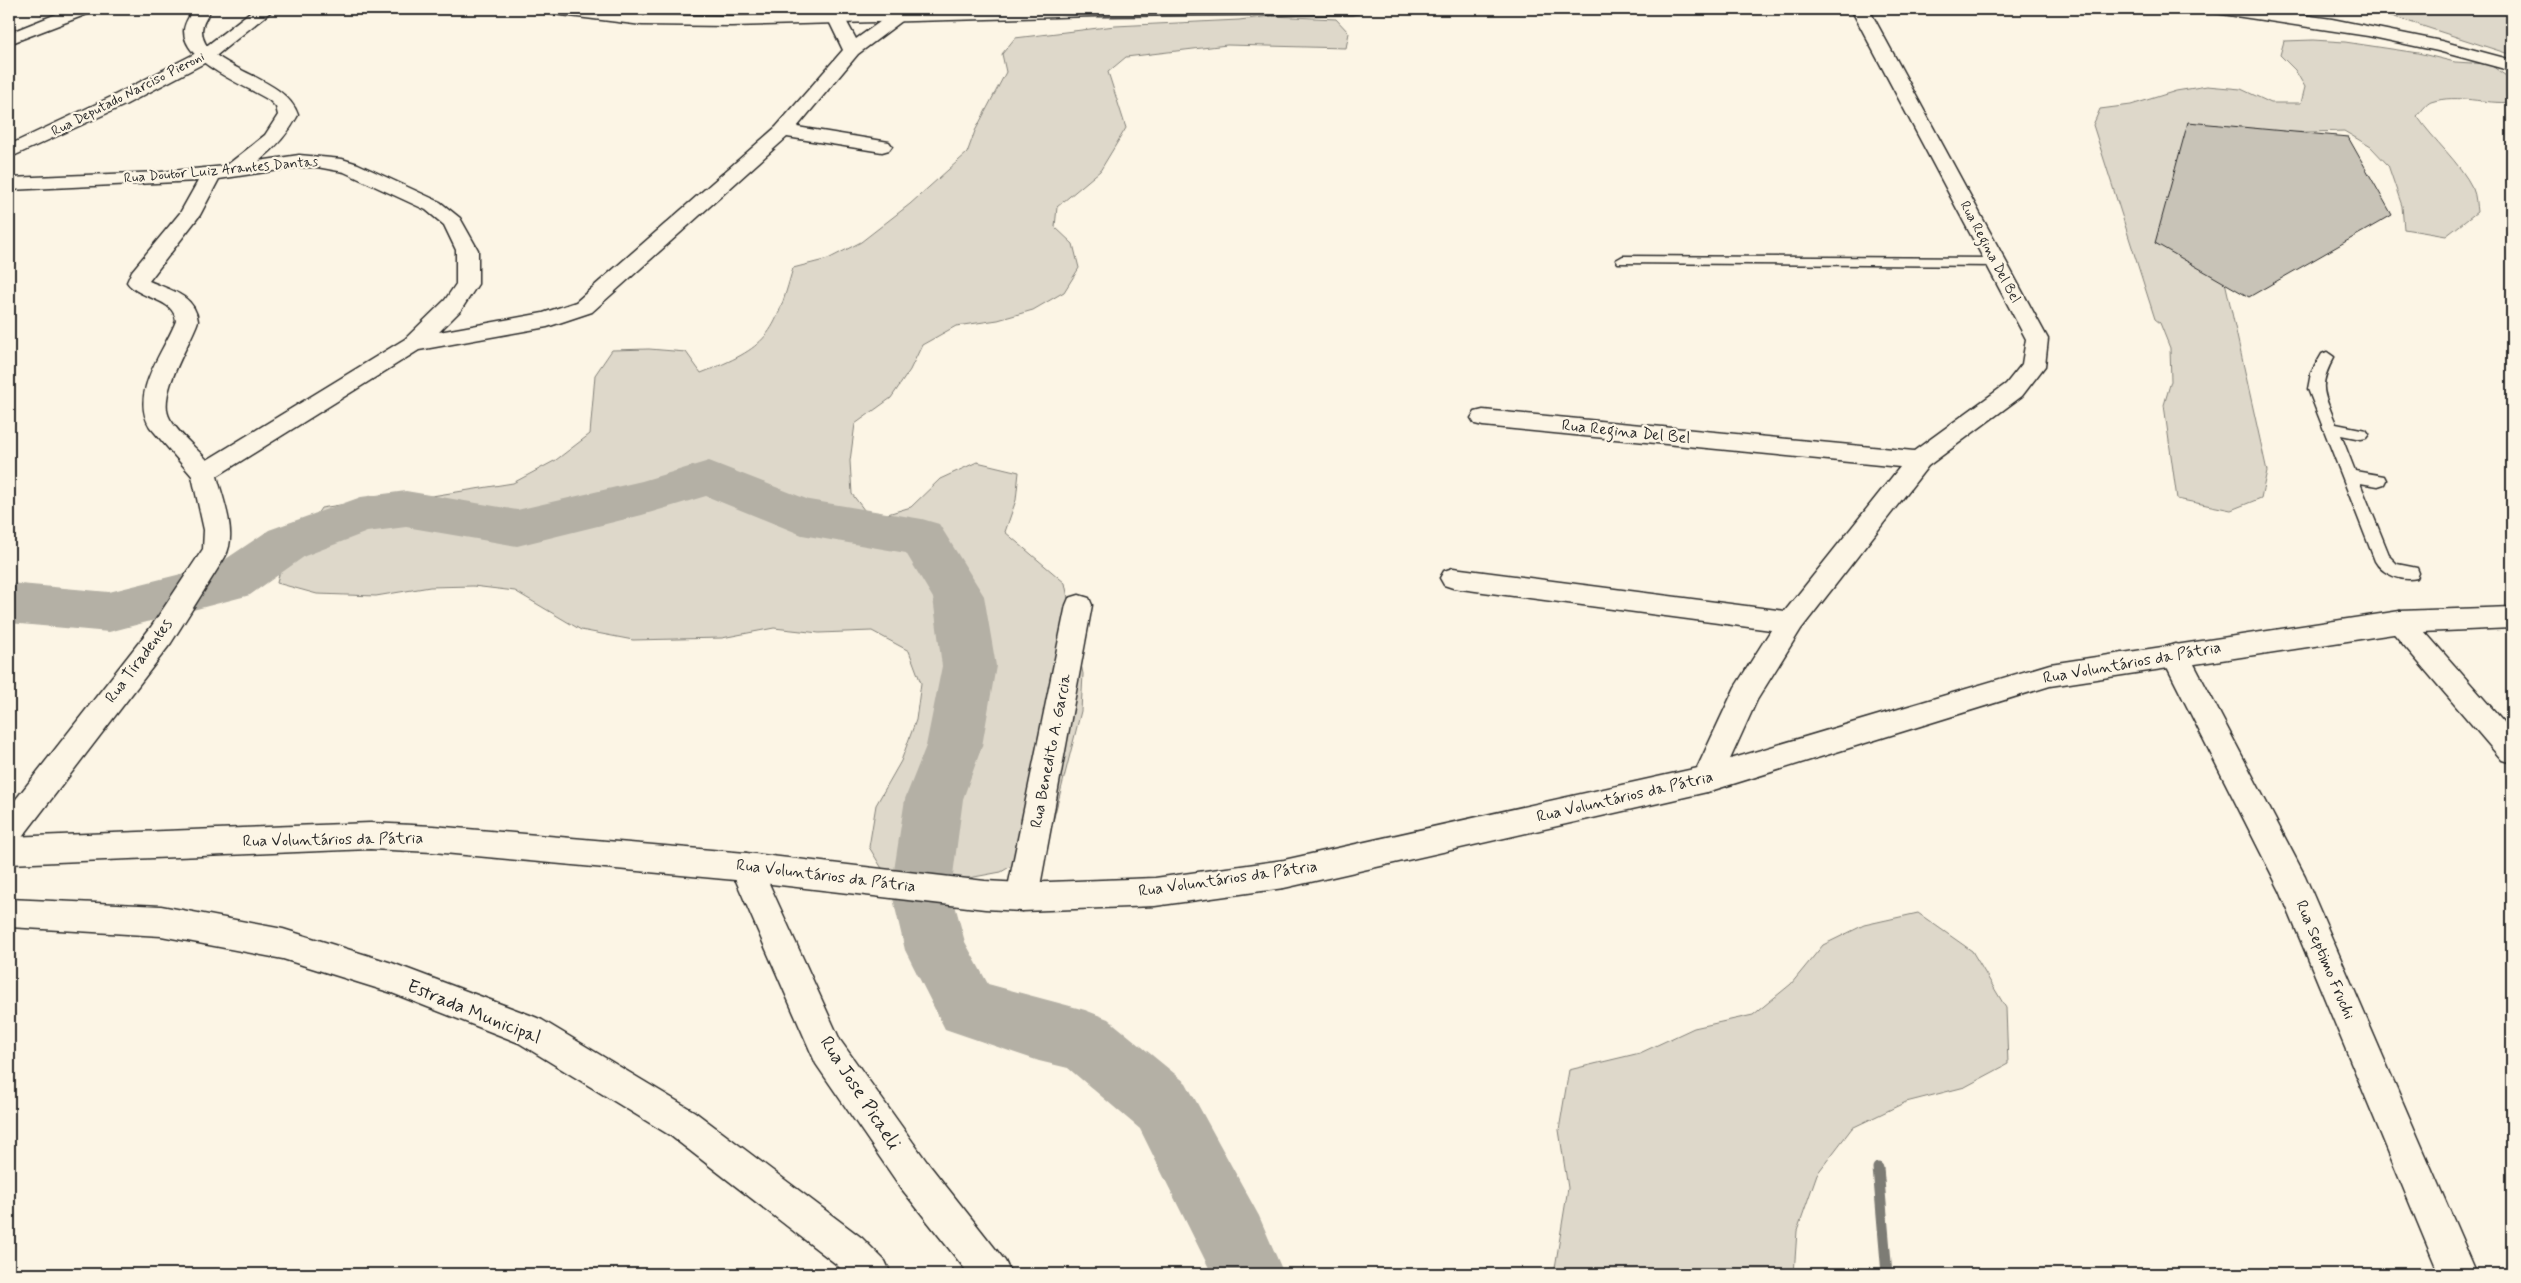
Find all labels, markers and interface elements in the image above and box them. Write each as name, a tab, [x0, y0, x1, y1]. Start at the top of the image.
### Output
street label: Rua Deputado Narciso Pieroni	[48, 48, 208, 140]
street label: Rua Doutor Luiz Arantes Dantas	[123, 153, 319, 187]
street label: Rua Regina Del Bel	[1954, 198, 2025, 307]
street label: Rua Regina Del Bel	[1561, 415, 1691, 450]
street label: Rua Tiradentes	[101, 615, 177, 707]
street label: Rua Voluntários da Pátria	[2041, 637, 2223, 689]
street label: Rua Benedito A. Garcia	[1026, 672, 1076, 830]
street label: Rua Voluntários da Pátria	[1535, 766, 1715, 828]
street label: Rua Voluntários da Pátria	[243, 828, 424, 852]
street label: Rua Voluntários da Pátria	[735, 855, 917, 897]
street label: Rua Voluntários da Pátria	[1137, 856, 1319, 902]
street label: Rua Septimo Fruchi	[2290, 897, 2360, 1023]
street label: Estrada Municipal	[403, 974, 545, 1050]
street label: Rua Jose Picaeli	[814, 1031, 906, 1155]

